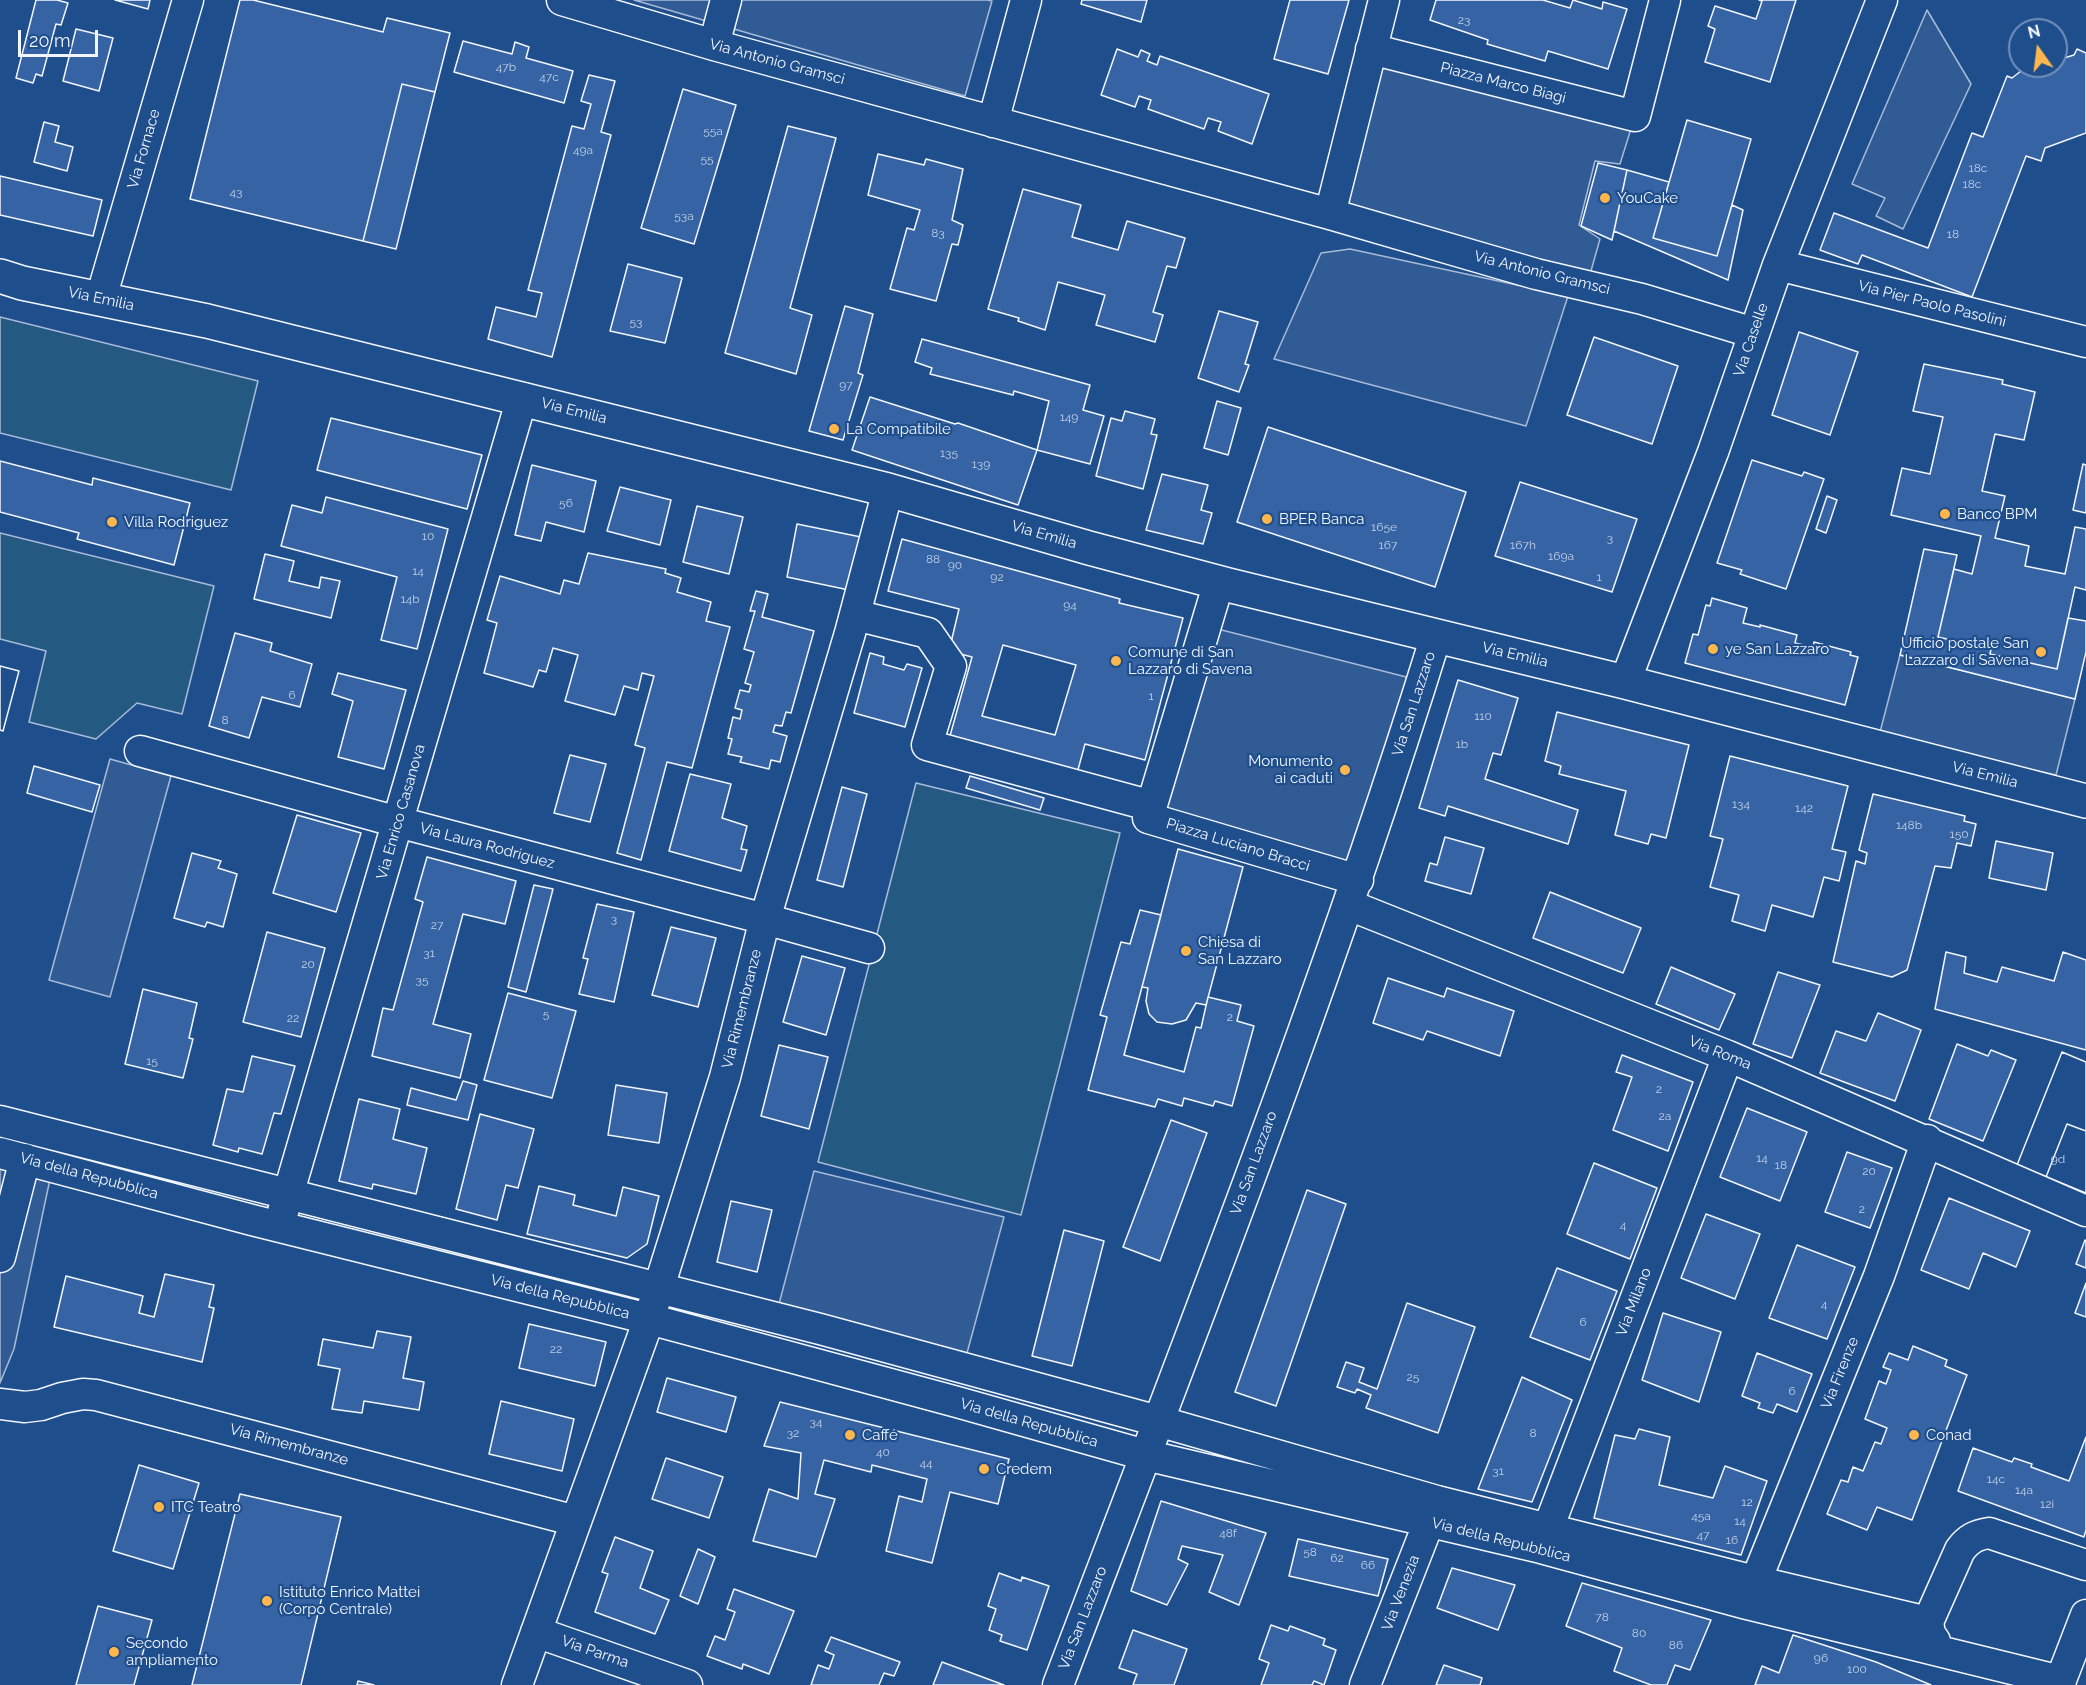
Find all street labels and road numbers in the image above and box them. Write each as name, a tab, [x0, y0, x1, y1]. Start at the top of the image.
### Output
street label: Via Antonio Gramsci	[707, 35, 847, 89]
street label: Piazza Marco Biagi	[1438, 59, 1568, 107]
street label: Via Fornace	[124, 107, 164, 191]
street label: Via Antonio Gramsci	[1472, 247, 1612, 299]
street label: Via Pier Paolo Pasolini	[1856, 277, 2008, 331]
street label: Via Emilia	[66, 283, 136, 315]
street label: Via Caselle	[1730, 301, 1772, 379]
street label: Via Emilia	[539, 394, 609, 428]
street label: Via Emilia	[1009, 517, 1079, 553]
street label: Via Emilia	[1480, 639, 1550, 671]
street label: Via San Lazzaro	[1389, 649, 1439, 759]
street label: Via Enrico Casanova	[373, 742, 429, 882]
street label: Via Emilia	[1950, 758, 2020, 792]
street label: Piazza Luciano Bracci	[1164, 815, 1312, 875]
street label: Via Laura Rodriguez	[417, 819, 557, 873]
street label: Via Rimembranze	[718, 948, 766, 1070]
street label: Via Roma	[1686, 1032, 1754, 1074]
street label: Via San Lazzaro	[1227, 1109, 1281, 1217]
street label: Via della Repubblica	[18, 1149, 160, 1203]
street label: Via Milano	[1613, 1265, 1655, 1339]
street label: Via della Repubblica	[489, 1271, 631, 1323]
street label: Via Firenze	[1817, 1334, 1863, 1412]
street label: Via della Repubblica	[958, 1395, 1100, 1451]
street label: Via Rimembranze	[228, 1420, 350, 1470]
street label: Via della Repubblica	[1430, 1514, 1572, 1566]
street label: Via Venezia	[1378, 1553, 1424, 1633]
street label: Via San Lazzaro	[1055, 1564, 1111, 1672]
street label: Via Parma	[559, 1632, 631, 1672]

